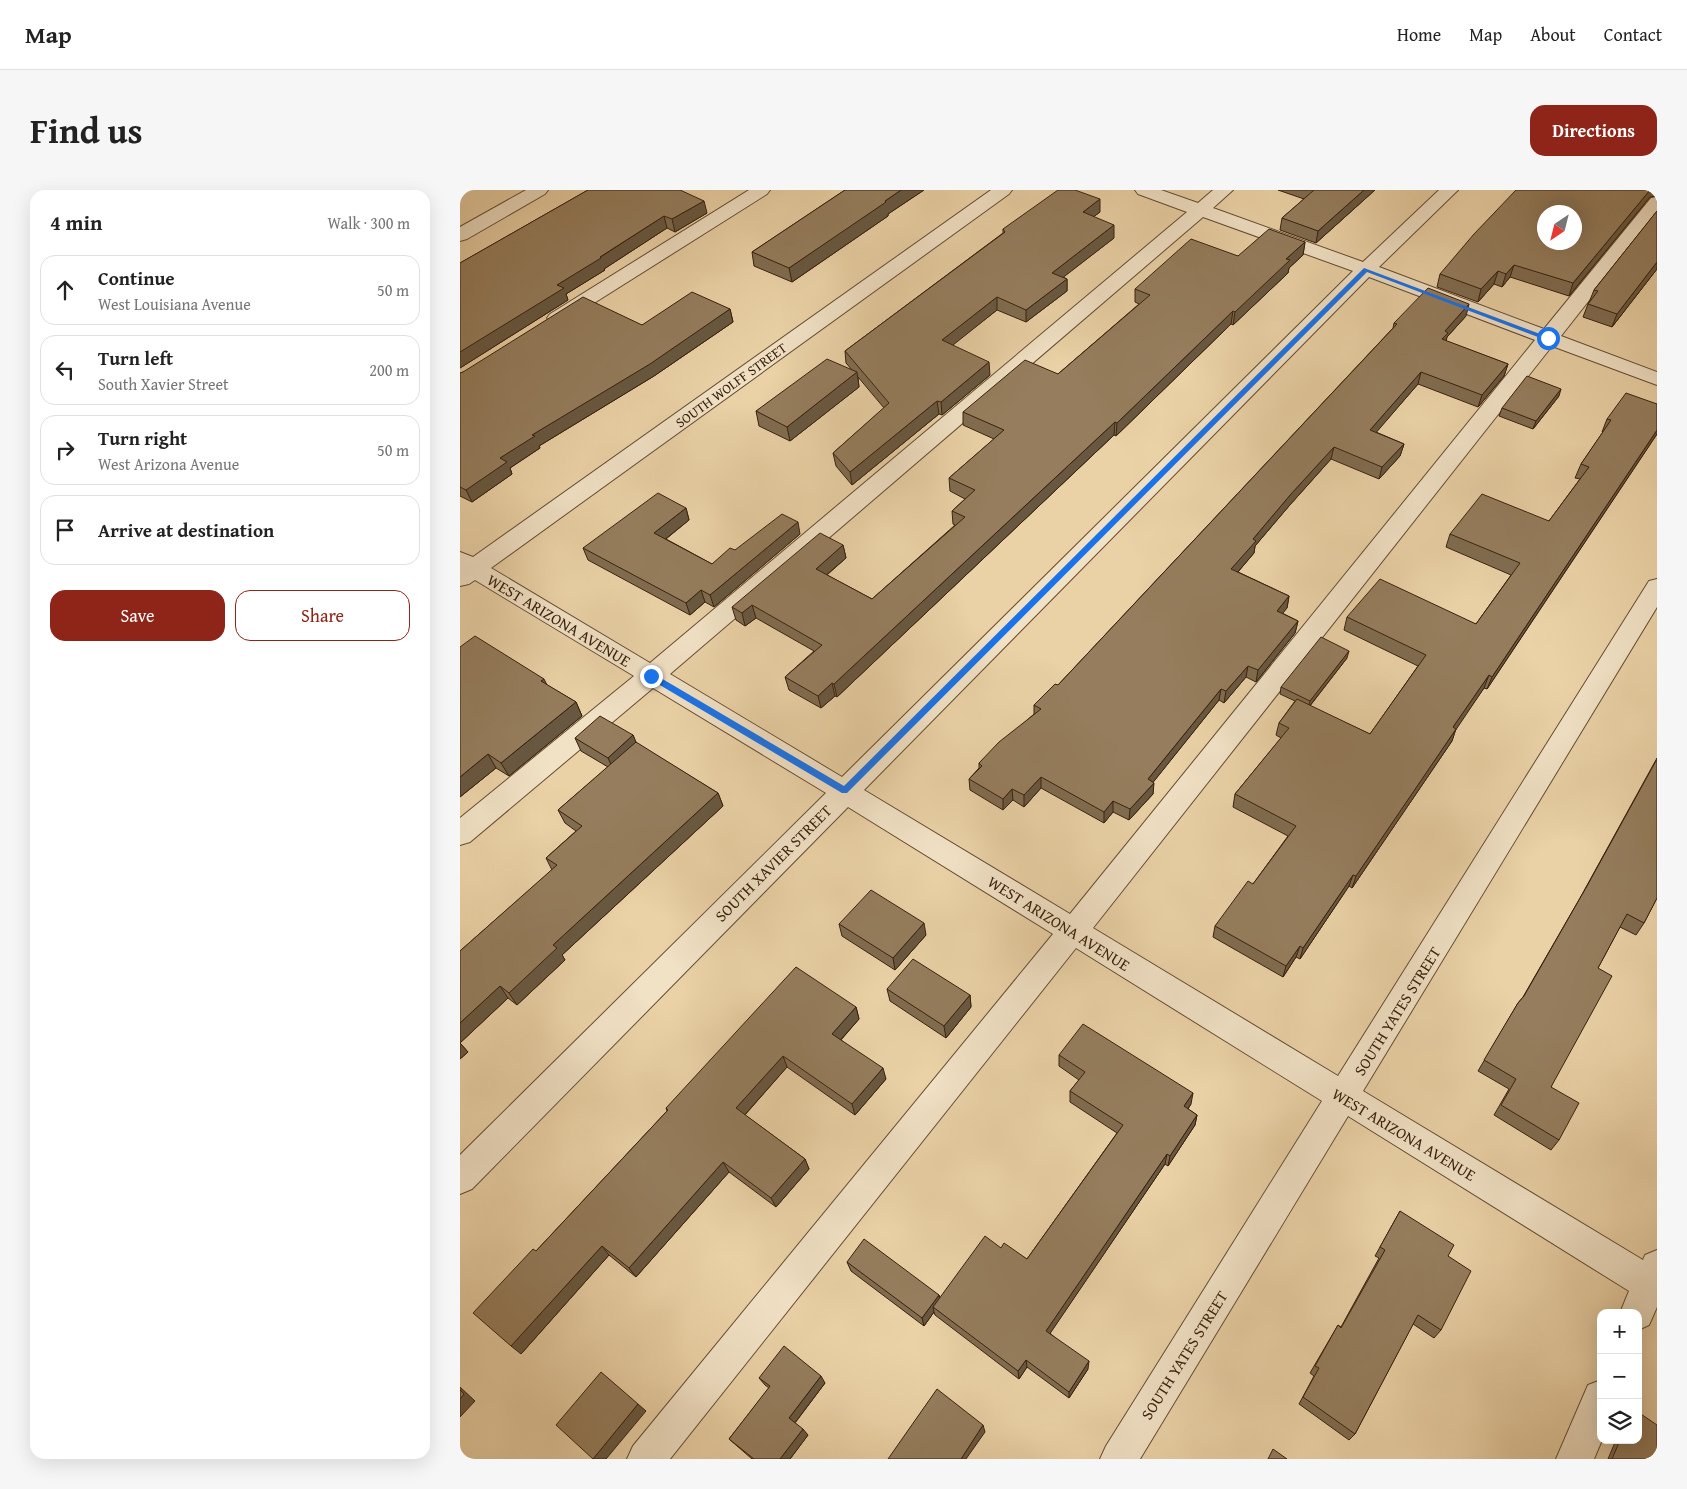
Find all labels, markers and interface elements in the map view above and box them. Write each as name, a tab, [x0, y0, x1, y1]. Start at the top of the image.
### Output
text: Map	[25, 17, 72, 52]
text: Home	[1397, 21, 1441, 48]
text: Map	[1469, 21, 1502, 48]
text: About	[1530, 21, 1576, 48]
text: Contact	[1604, 21, 1662, 48]
text: Find us	[30, 105, 143, 156]
button: Directions	[1530, 105, 1657, 156]
north arrow	[1537, 205, 1582, 250]
text: 4 min	[50, 207, 102, 238]
text: Walk · 300 m	[327, 211, 410, 235]
text: Continue	[98, 264, 175, 292]
icon: ahead	[51, 276, 79, 304]
text: 50 m	[377, 278, 409, 302]
text: West Louisiana Avenue	[98, 292, 251, 316]
route start	[1537, 327, 1560, 350]
street label: SOUTH WOLFF STREET	[671, 338, 791, 432]
text: Turn left	[98, 344, 173, 372]
icon: left	[51, 356, 79, 384]
text: 200 m	[369, 358, 409, 382]
text: South Xavier Street	[98, 372, 229, 396]
text: Turn right	[98, 424, 187, 452]
icon: right	[51, 436, 79, 464]
text: 50 m	[377, 438, 409, 462]
text: West Arizona Avenue	[98, 452, 239, 476]
icon: arrive	[51, 516, 79, 544]
text: Arrive at destination	[98, 516, 274, 544]
street label: WEST ARIZONA AVENUE	[483, 568, 635, 672]
button: Save	[50, 590, 225, 641]
button: Share	[235, 590, 410, 641]
route end	[640, 665, 663, 688]
street label: SOUTH XAVIER STREET	[709, 799, 837, 927]
street label: WEST ARIZONA AVENUE	[983, 869, 1135, 977]
street label: SOUTH YATES STREET	[1348, 942, 1446, 1080]
street label: WEST ARIZONA AVENUE	[1328, 1082, 1480, 1186]
street label: SOUTH YATES STREET	[1135, 1286, 1233, 1424]
map controls	[1597, 1309, 1642, 1444]
button: +	[1597, 1309, 1642, 1354]
button: −	[1597, 1354, 1642, 1399]
button: layers	[1597, 1399, 1642, 1444]

